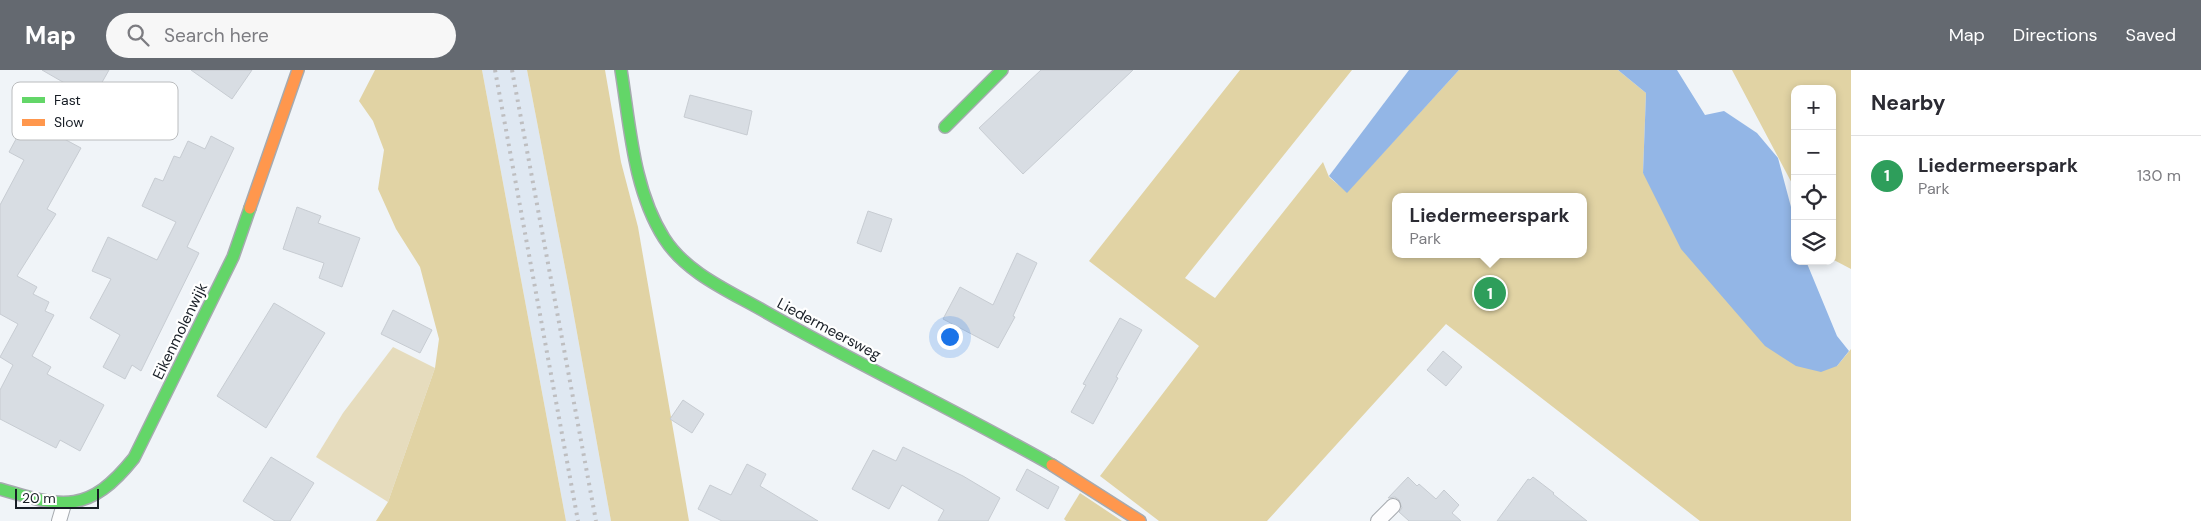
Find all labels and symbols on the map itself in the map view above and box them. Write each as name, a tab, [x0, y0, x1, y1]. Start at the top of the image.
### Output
legend	[12, 82, 178, 140]
text: Fast	[54, 91, 81, 109]
text: Slow	[54, 113, 84, 131]
pin: 1	[1474, 274, 1506, 312]
street label: Eikenmolenwijk	[148, 279, 212, 383]
street label: Liedermeersweg	[774, 293, 884, 365]
your location	[937, 324, 963, 350]
scale bar	[15, 486, 99, 509]

